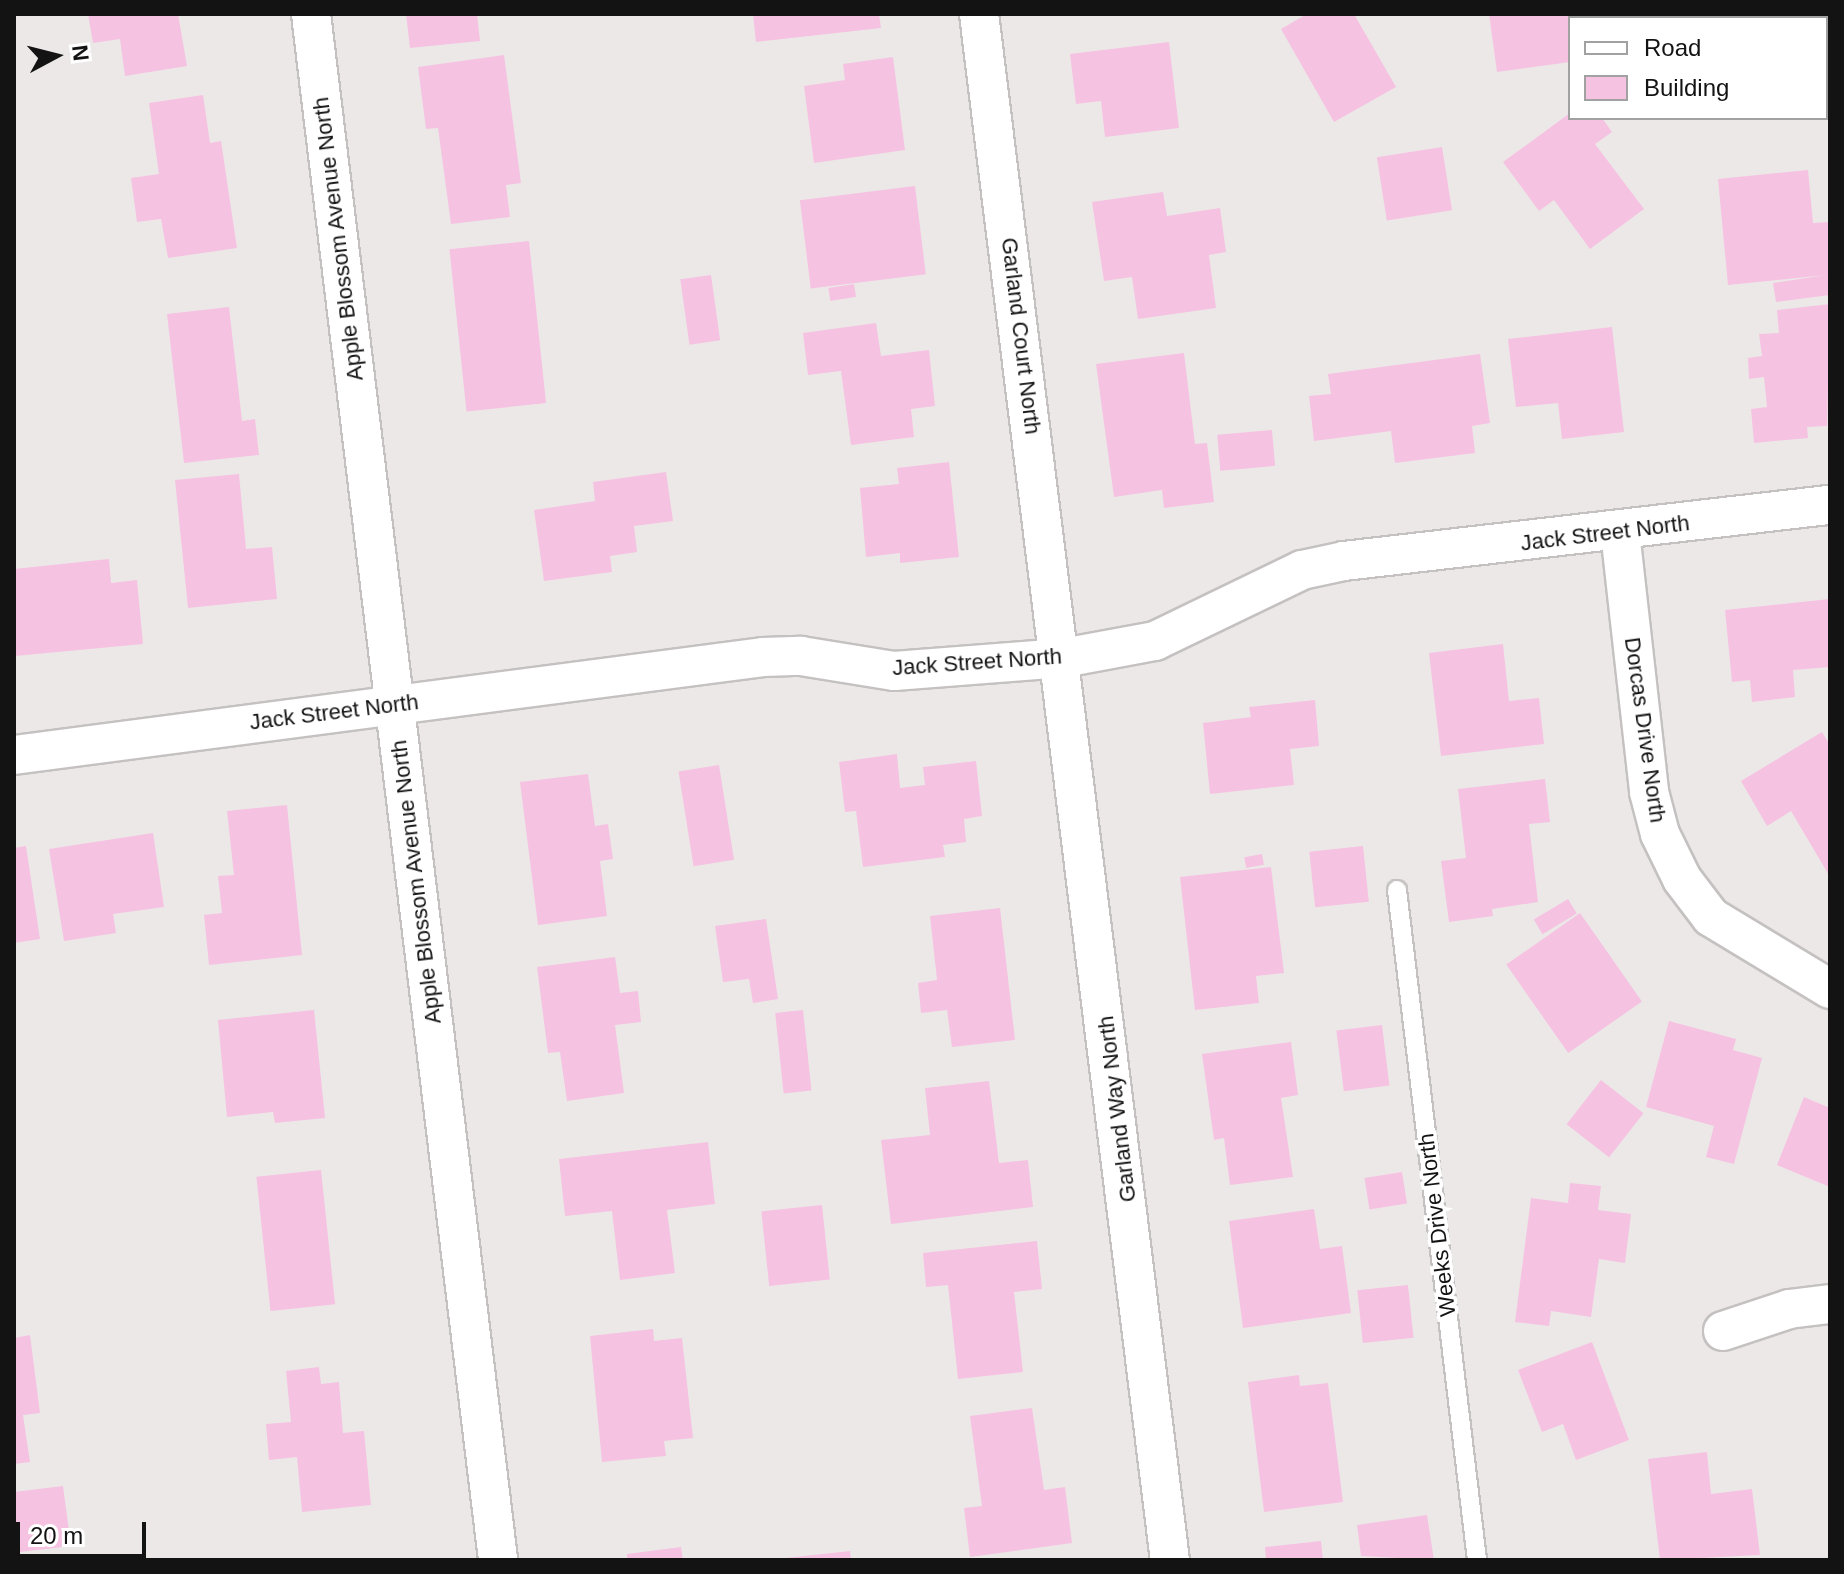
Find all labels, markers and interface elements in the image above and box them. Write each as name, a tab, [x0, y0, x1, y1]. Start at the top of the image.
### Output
north arrow	[16, 16, 96, 96]
legend	[1568, 16, 1828, 120]
text: Road	[1644, 34, 1701, 61]
text: N	[67, 44, 94, 62]
text: Building	[1644, 74, 1729, 101]
street label: Apple Blossom Avenue North	[307, 95, 369, 383]
street label: Garland Court North	[996, 236, 1046, 436]
street label: Jack Street North	[1519, 510, 1691, 556]
street label: Dorcas Drive North	[1619, 636, 1671, 824]
street label: Jack Street North	[891, 643, 1063, 681]
street label: Jack Street North	[248, 689, 420, 735]
street label: Apple Blossom Avenue North	[385, 738, 447, 1026]
street label: Garland Way North	[1092, 1014, 1142, 1204]
street label: Weeks Drive North	[1413, 1132, 1461, 1318]
scale bar	[20, 1506, 150, 1556]
text: 20 m	[30, 1522, 83, 1549]

